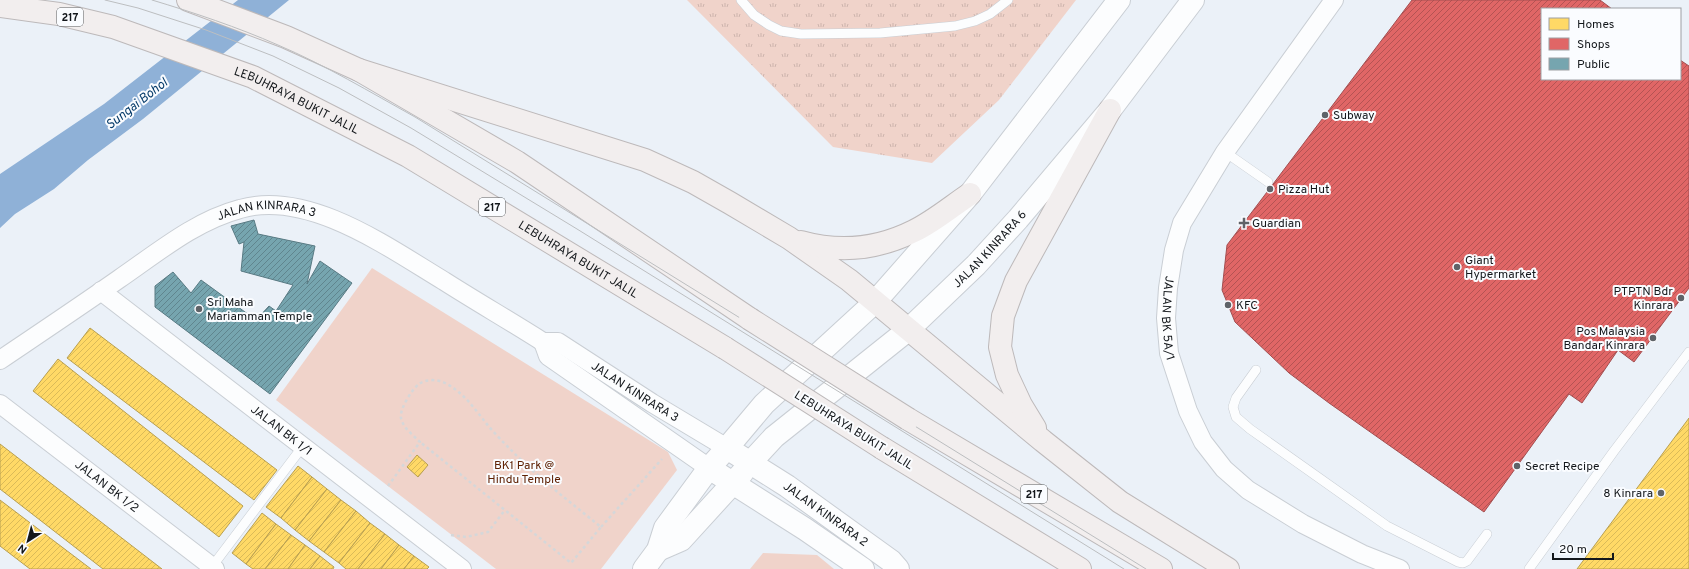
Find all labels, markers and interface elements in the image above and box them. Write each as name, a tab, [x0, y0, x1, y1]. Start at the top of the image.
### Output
road number: 217	[57, 8, 83, 26]
legend	[1541, 8, 1681, 80]
text: Homes	[1577, 17, 1614, 33]
text: Shops	[1577, 37, 1610, 53]
text: Public	[1577, 57, 1610, 73]
street label: LEBUHRAYA BUKIT JALIL	[232, 64, 362, 139]
water label: Sungai Bohol	[103, 75, 172, 134]
place label: Subway	[1333, 108, 1375, 124]
marker: Subway	[1320, 110, 1330, 120]
place label: Pizza Hut	[1278, 182, 1330, 198]
marker: Pizza Hut	[1265, 184, 1275, 194]
street label: JALAN KINRARA 3	[215, 198, 318, 225]
road number: 217	[479, 198, 505, 216]
street label: JALAN KINRARA 6	[950, 207, 1031, 292]
place label: Guardian	[1252, 216, 1301, 232]
street label: LEBUHRAYA BUKIT JALIL	[515, 218, 641, 303]
marker: Guardian	[1239, 218, 1249, 228]
place label: Giant Hypermarket	[1465, 253, 1536, 283]
marker: Giant Hypermarket	[1452, 262, 1462, 272]
street label: JALAN BK 5A/1	[1157, 275, 1178, 363]
place label: PTPTN Bdr Kinrara	[1614, 284, 1673, 314]
marker: PTPTN Bdr Kinrara	[1676, 293, 1686, 303]
place label: Sri Maha Mariamman Temple	[207, 295, 312, 325]
place label: KFC	[1236, 298, 1258, 314]
marker: KFC	[1223, 300, 1233, 310]
marker: Sri Maha Mariamman Temple	[194, 304, 204, 314]
place label: Pos Malaysia Bandar Kinrara	[1563, 324, 1645, 354]
marker: Pos Malaysia Bandar Kinrara	[1648, 333, 1658, 343]
street label: JALAN KINRARA 3	[588, 359, 681, 426]
street label: LEBUHRAYA BUKIT JALIL	[791, 388, 916, 474]
street label: JALAN BK 1/1	[247, 402, 315, 460]
street label: JALAN BK 1/2	[71, 457, 142, 517]
park label: BK1 Park @ Hindu Temple	[487, 458, 561, 488]
place label: Secret Recipe	[1525, 459, 1600, 475]
marker: Secret Recipe	[1512, 461, 1522, 471]
street label: JALAN KINRARA 2	[780, 479, 871, 551]
road number: 217	[1021, 485, 1047, 503]
place label: 8 Kinrara	[1603, 486, 1653, 502]
marker: 8 Kinrara	[1656, 488, 1666, 498]
north arrow	[8, 521, 48, 561]
scale bar	[1553, 535, 1613, 561]
text: N	[15, 540, 30, 556]
text: 20 m	[1559, 542, 1587, 558]

